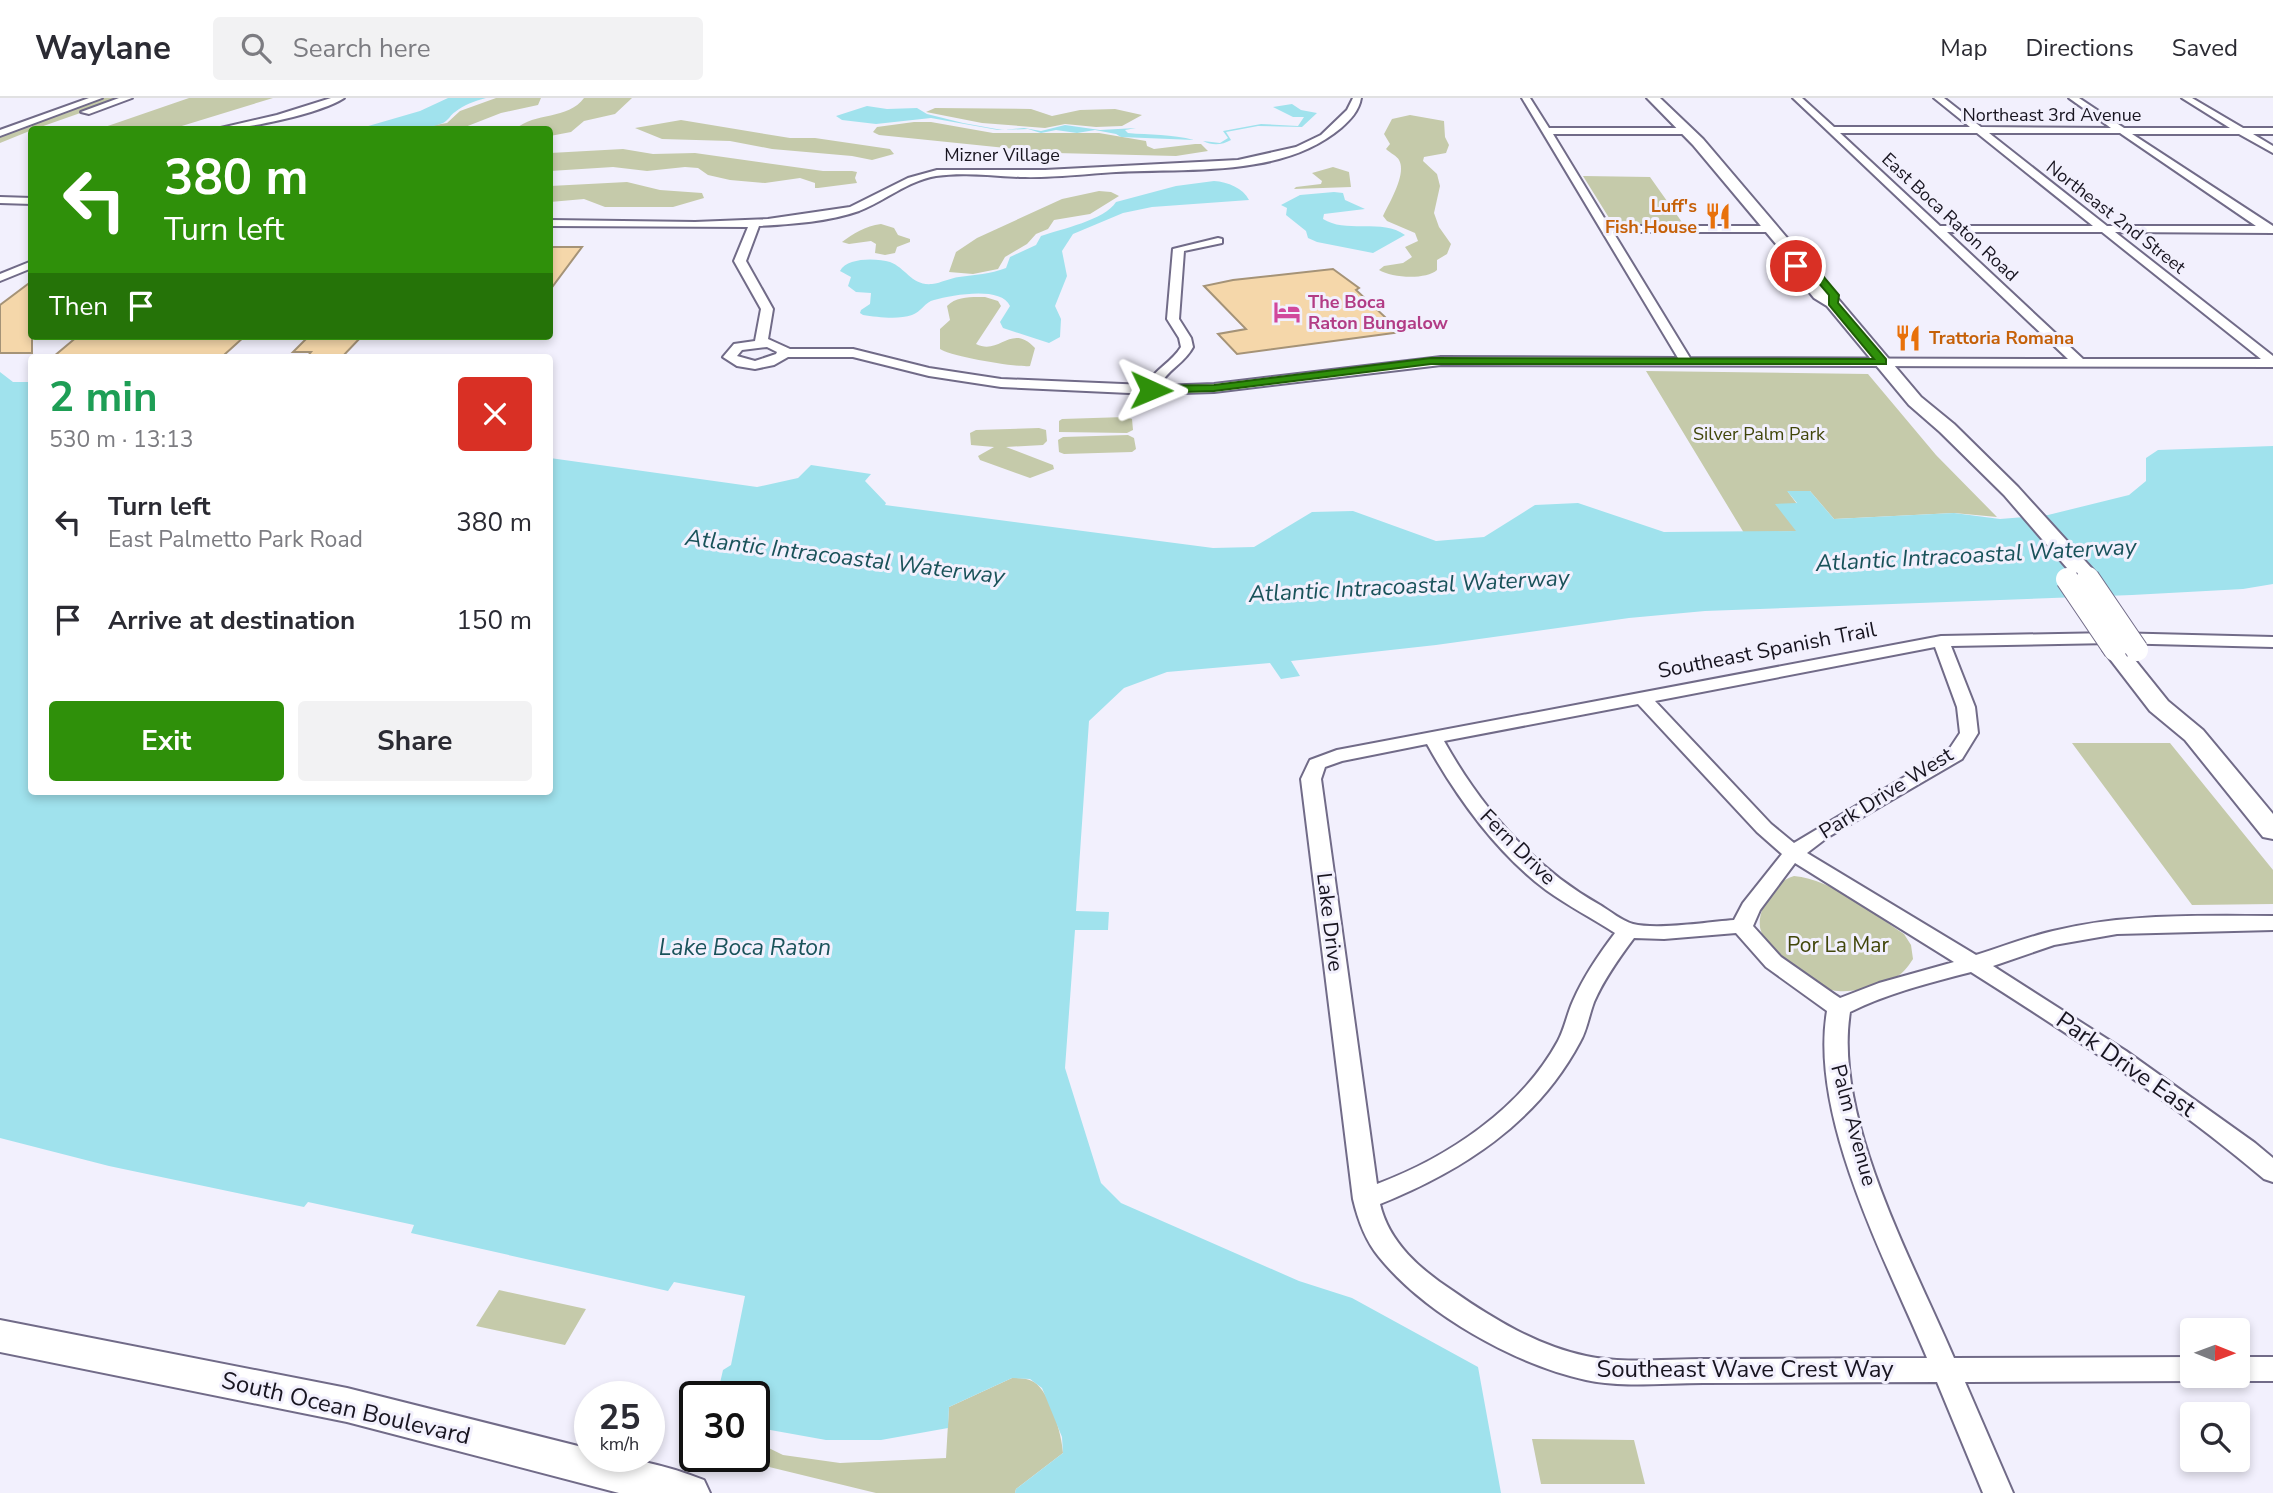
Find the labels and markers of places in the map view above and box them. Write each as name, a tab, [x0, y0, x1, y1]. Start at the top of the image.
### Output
place label: Luff's Fish House	[1605, 194, 1697, 239]
restaurant icon: Luff's Fish House	[1703, 201, 1733, 231]
pin	[1766, 236, 1826, 296]
place label: The Boca Raton Bungalow	[1308, 290, 1449, 335]
hotel icon: The Boca Raton Bungalow	[1272, 297, 1302, 327]
restaurant icon: Trattoria Romana	[1893, 323, 1923, 353]
place label: Trattoria Romana	[1929, 326, 2074, 350]

